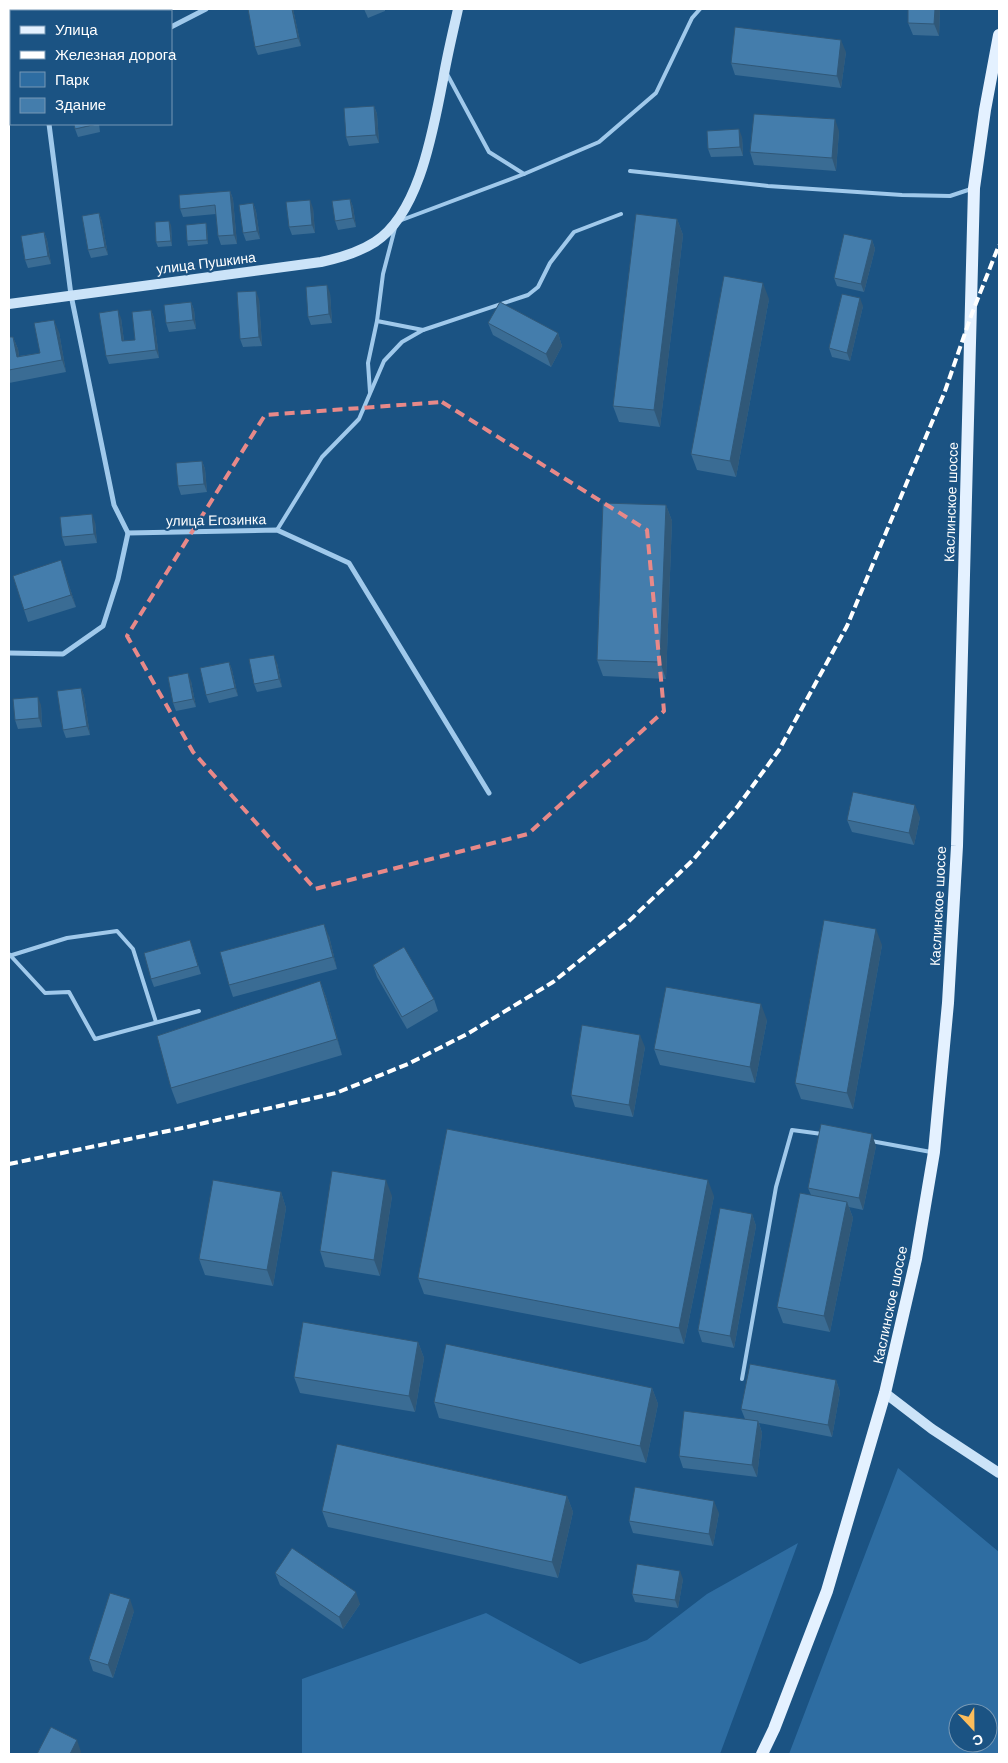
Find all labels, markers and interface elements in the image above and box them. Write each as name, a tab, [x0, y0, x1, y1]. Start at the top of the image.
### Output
legend	[10, 10, 172, 125]
text: Улица	[55, 21, 98, 38]
text: Железная дорога	[55, 46, 177, 63]
text: Парк	[55, 71, 89, 88]
text: Здание	[55, 96, 106, 113]
street label: улица Пушкина	[155, 249, 257, 277]
street label: Каслинское шоссе	[941, 441, 961, 562]
street label: улица Егозинка	[166, 511, 267, 529]
street label: Каслинское шоссе	[927, 845, 949, 966]
street label: Каслинское шоссе	[870, 1244, 910, 1365]
north arrow	[948, 1703, 998, 1753]
text: С	[970, 1731, 986, 1749]

